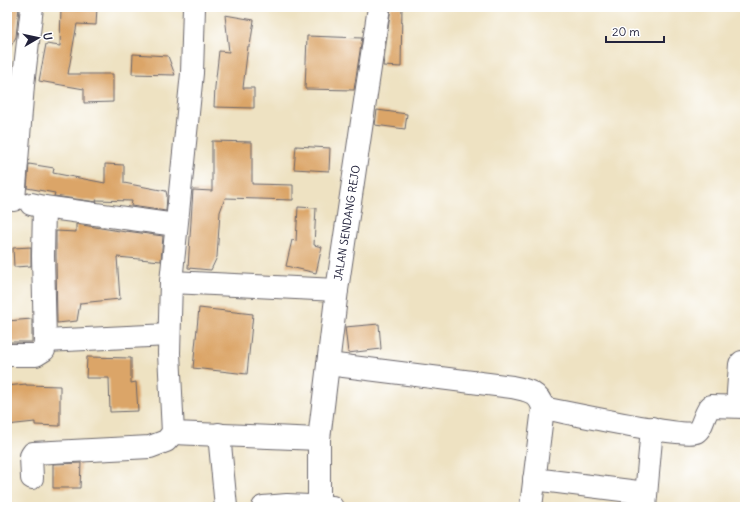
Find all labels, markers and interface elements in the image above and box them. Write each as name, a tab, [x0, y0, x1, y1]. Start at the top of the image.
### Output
north arrow	[18, 18, 58, 58]
scale bar	[606, 18, 664, 44]
text: 20 m	[612, 24, 640, 39]
text: U	[40, 32, 55, 41]
street label: JALAN SENDANG REJO	[331, 164, 363, 282]

